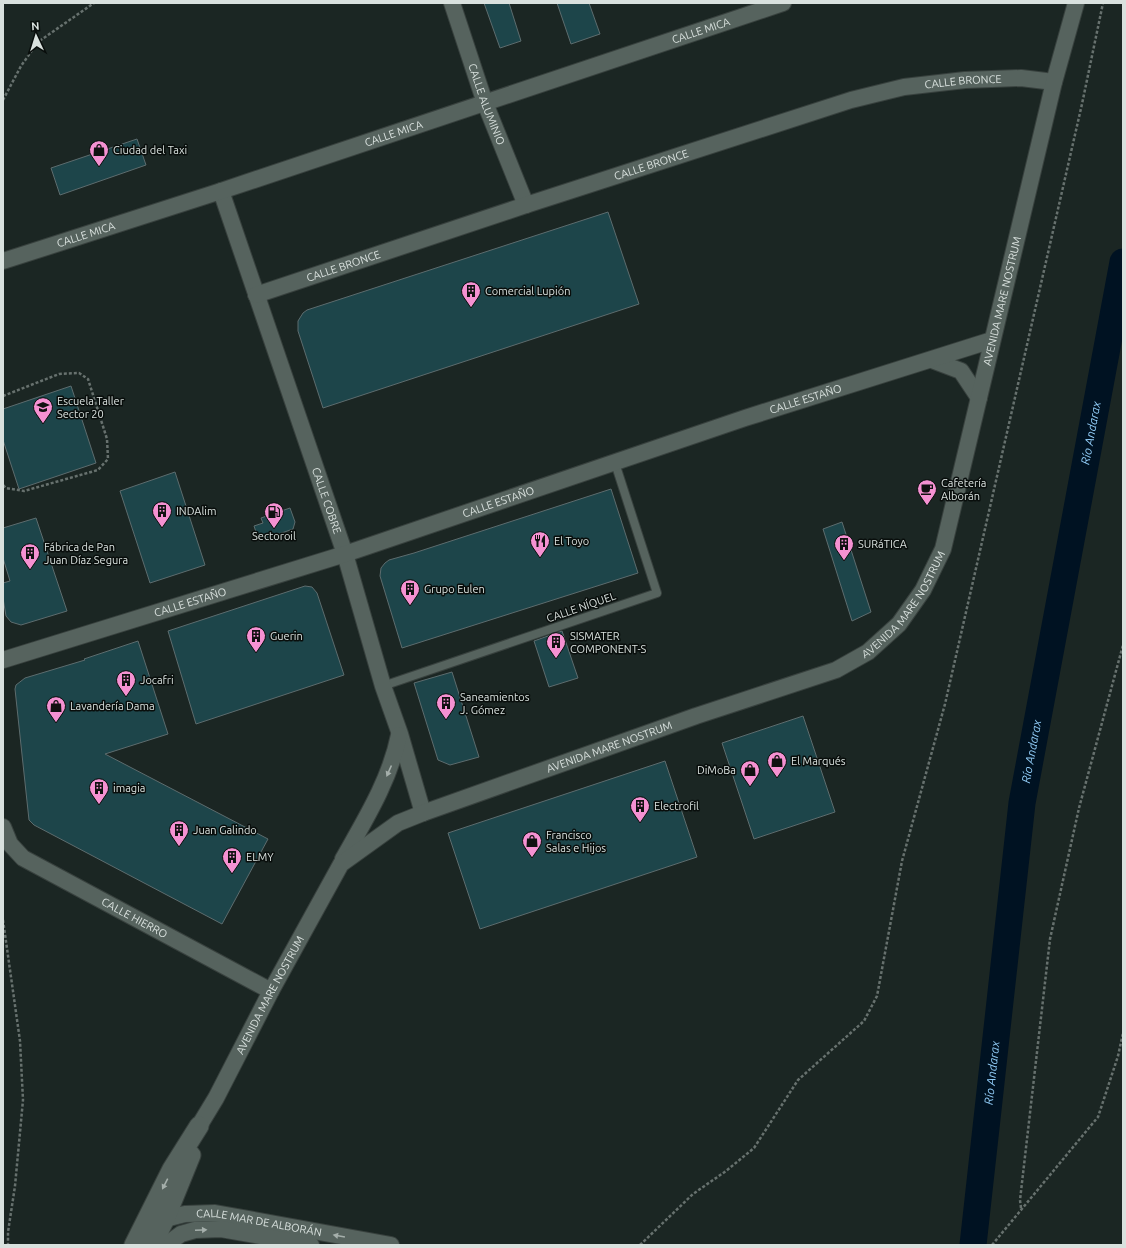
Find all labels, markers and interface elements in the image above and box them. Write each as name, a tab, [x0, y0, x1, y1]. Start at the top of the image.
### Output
street label: CALLE MICA	[670, 15, 732, 46]
north arrow	[16, 16, 56, 56]
text: N	[31, 20, 40, 32]
street label: CALLE ALUMINIO	[466, 62, 507, 147]
street label: CALLE BRONCE	[924, 73, 1002, 91]
street label: CALLE MICA	[363, 118, 425, 149]
shop icon: Ciudad del Taxi	[88, 139, 110, 167]
place label: Ciudad del Taxi	[113, 144, 187, 156]
street label: CALLE BRONCE	[612, 147, 690, 182]
street label: CALLE MICA	[55, 219, 117, 249]
street label: AVENIDA MARE NOSTRUM	[981, 235, 1023, 367]
street label: CALLE BRONCE	[305, 248, 382, 284]
building icon: Comercial Lupión	[460, 280, 482, 308]
place label: Comercial Lupión	[485, 285, 570, 297]
street label: CALLE ESTAÑO	[768, 382, 843, 416]
place label: Escuela Taller Sector 20	[57, 395, 125, 420]
school or university icon: Escuela Taller Sector 20	[32, 396, 54, 424]
water label: Río Andarax	[1078, 400, 1103, 466]
street label: CALLE COBRE	[310, 466, 344, 535]
place label: Cafetería Alborán	[941, 477, 987, 502]
cafe icon: Cafetería Alborán	[916, 478, 938, 506]
street label: CALLE ESTAÑO	[461, 484, 536, 520]
building icon: INDAlim	[151, 500, 173, 528]
fuel station icon: Sectoroil	[263, 501, 285, 529]
place label: INDAlim	[176, 505, 217, 517]
place label: Sectoroil	[252, 530, 296, 542]
restaurant icon: El Toyo	[529, 530, 551, 558]
building icon: SURáTICA	[833, 533, 855, 561]
place label: El Toyo	[554, 535, 589, 547]
place label: SURáTICA	[858, 538, 908, 550]
place label: Fábrica de Pan Juan Díaz Segura	[44, 541, 128, 566]
building icon: Fábrica de Pan Juan Díaz Segura	[19, 542, 41, 570]
street label: AVENIDA MARE NOSTRUM	[860, 549, 947, 660]
building icon: Grupo Eulen	[399, 578, 421, 606]
place label: Grupo Eulen	[424, 583, 485, 595]
street label: CALLE ESTAÑO	[153, 585, 228, 619]
street label: CALLE NÍQUEL	[544, 588, 618, 624]
building icon: Guerin	[245, 625, 267, 653]
place label: Guerin	[270, 630, 303, 642]
place label: SISMATER COMPONENT-S	[570, 630, 647, 655]
building icon: SISMATER COMPONENT-S	[545, 631, 567, 659]
building icon: Jocafri	[115, 669, 137, 697]
place label: Jocafri	[140, 674, 174, 686]
place label: Saneamientos J. Gómez	[460, 691, 530, 716]
building icon: Saneamientos J. Gómez	[435, 692, 457, 720]
shop icon: Lavandería Dama	[45, 695, 67, 723]
place label: Lavandería Dama	[70, 700, 155, 712]
street label: AVENIDA MARE NOSTRUM	[545, 719, 674, 775]
water label: Río Andarax	[1019, 719, 1043, 784]
shop icon: El Marqués	[766, 750, 788, 778]
place label: El Marqués	[791, 755, 846, 767]
shop icon: DiMoBa	[739, 759, 761, 787]
place label: DiMoBa	[697, 764, 736, 776]
one-way arrow	[385, 765, 392, 777]
building icon: imagia	[88, 777, 110, 805]
place label: imagia	[113, 782, 145, 794]
building icon: Electrofil	[629, 795, 651, 823]
place label: Electrofil	[654, 800, 699, 812]
building icon: Juan Galindo	[168, 819, 190, 847]
place label: Juan Galindo	[193, 824, 257, 836]
place label: Francisco Salas e Hijos	[546, 829, 606, 854]
shop icon: Francisco Salas e Hijos	[521, 830, 543, 858]
building icon: ELMY	[221, 846, 243, 874]
place label: ELMY	[246, 851, 274, 863]
street label: CALLE HIERRO	[99, 895, 169, 940]
street label: AVENIDA MARE NOSTRUM	[234, 934, 306, 1056]
water label: Río Andarax	[982, 1040, 1002, 1106]
one-way arrow	[161, 1178, 168, 1190]
street label: CALLE MAR DE ALBORÁN	[196, 1207, 323, 1238]
one-way arrow	[195, 1226, 207, 1233]
one-way arrow	[333, 1232, 345, 1238]

